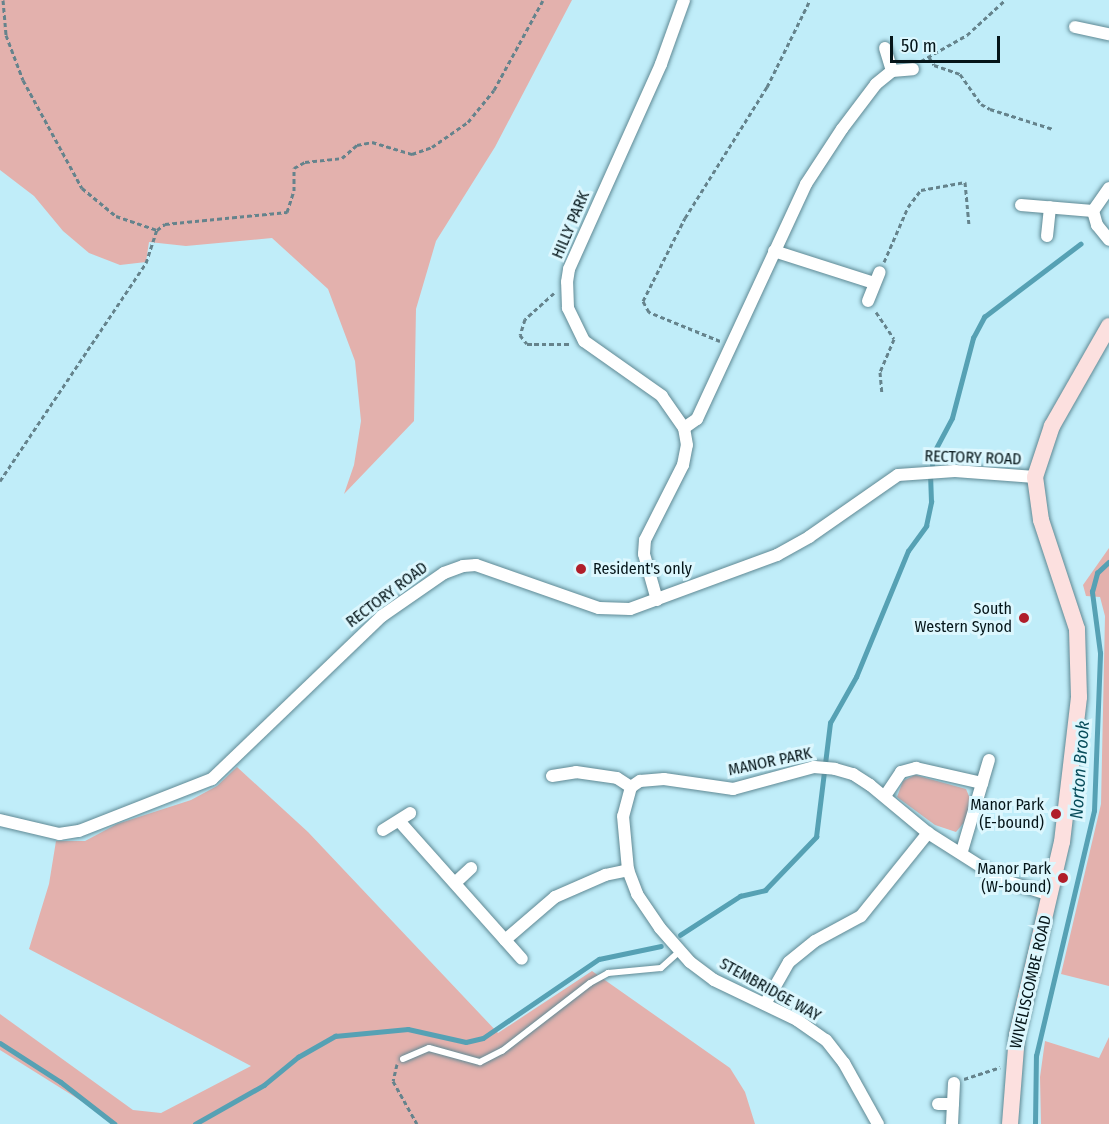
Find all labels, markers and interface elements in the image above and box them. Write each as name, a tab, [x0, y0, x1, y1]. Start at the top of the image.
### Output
scale bar	[893, 24, 1002, 62]
text: 50 m	[901, 35, 937, 57]
street label: HILLY PARK	[548, 188, 594, 262]
street label: RECTORY ROAD	[924, 447, 1022, 469]
street label: RECTORY ROAD	[342, 558, 432, 632]
place label: Resident's only	[593, 559, 692, 579]
marker: Resident's only	[574, 562, 588, 576]
place label: South Western Synod	[914, 599, 1012, 637]
marker: South Western Synod	[1017, 611, 1031, 625]
water label: Norton Brook	[1066, 720, 1094, 820]
street label: MANOR PARK	[726, 744, 814, 780]
place label: Manor Park (E-bound)	[970, 795, 1044, 833]
marker: Manor Park (E-bound)	[1049, 807, 1063, 821]
place label: Manor Park (W-bound)	[977, 859, 1051, 897]
marker: Manor Park (W-bound)	[1056, 871, 1070, 885]
street label: WIVELISCOMBE ROAD	[1006, 913, 1056, 1051]
street label: STEMBRIDGE WAY	[716, 954, 824, 1026]

